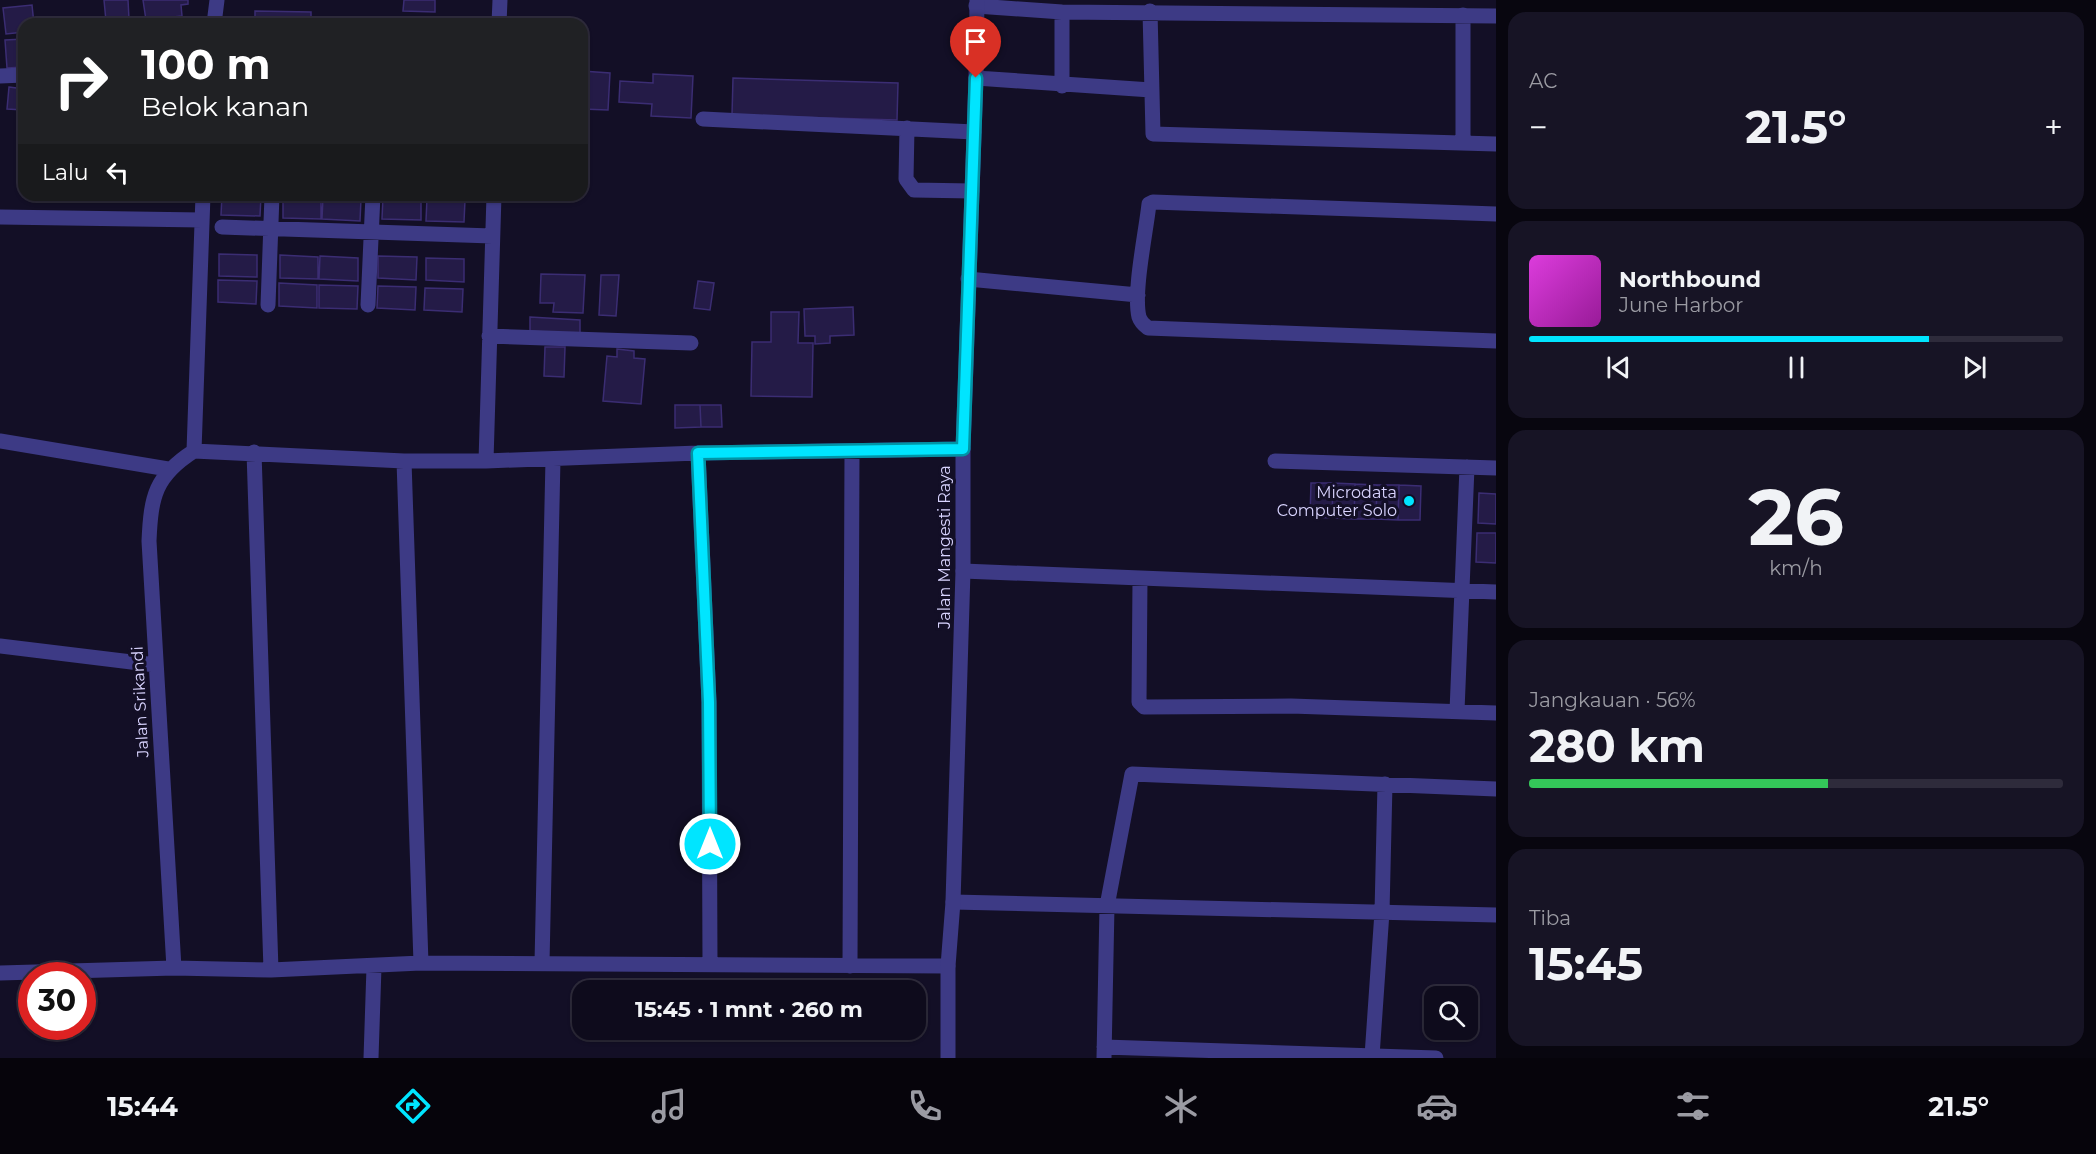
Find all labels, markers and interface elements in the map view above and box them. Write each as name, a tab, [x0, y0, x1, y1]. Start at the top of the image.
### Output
pin	[950, 16, 1001, 78]
icon: arrive	[959, 25, 992, 58]
text: 100 m	[141, 38, 270, 90]
icon: right	[42, 42, 120, 120]
text: AC	[1529, 69, 1557, 93]
text: Belok kanan	[141, 90, 309, 123]
text: 21.5°	[1745, 99, 1847, 154]
text: −	[1529, 107, 1548, 147]
text: +	[2044, 107, 2063, 147]
icon: left	[101, 156, 134, 189]
text: Lalu	[42, 159, 89, 186]
text: Northbound	[1619, 266, 1761, 293]
text: June Harbor	[1619, 293, 1743, 317]
icon: previous	[1602, 351, 1635, 384]
icon: pause	[1780, 351, 1813, 384]
icon: next	[1958, 351, 1991, 384]
street label: Jalan Mangesti Raya	[935, 465, 954, 630]
text: 26	[1748, 469, 1844, 565]
place label: Microdata Computer Solo	[1277, 483, 1397, 520]
marker: Microdata Computer Solo	[1402, 494, 1416, 508]
text: km/h	[1769, 556, 1823, 580]
street label: Jalan Srikandi	[128, 646, 152, 759]
text: Jangkauan · 56%	[1529, 688, 1696, 712]
text: 280 km	[1529, 718, 1705, 773]
position arrow	[678, 812, 742, 876]
text: Tiba	[1529, 906, 1571, 930]
text: 15:45	[1529, 936, 1643, 991]
speed limit sign: 30	[18, 962, 96, 1040]
map controls	[1424, 986, 1478, 1040]
button: search	[1424, 986, 1478, 1040]
text: 15:45 · 1 mnt · 260 m	[635, 996, 863, 1023]
icon: directions	[392, 1085, 434, 1127]
icon: music	[648, 1085, 690, 1127]
icon: phone	[904, 1085, 946, 1127]
icon: climate	[1160, 1085, 1202, 1127]
icon: car	[1416, 1085, 1458, 1127]
icon: filters	[1672, 1085, 1714, 1127]
text: 15:44	[107, 1090, 178, 1123]
text: 21.5°	[1928, 1090, 1989, 1123]

